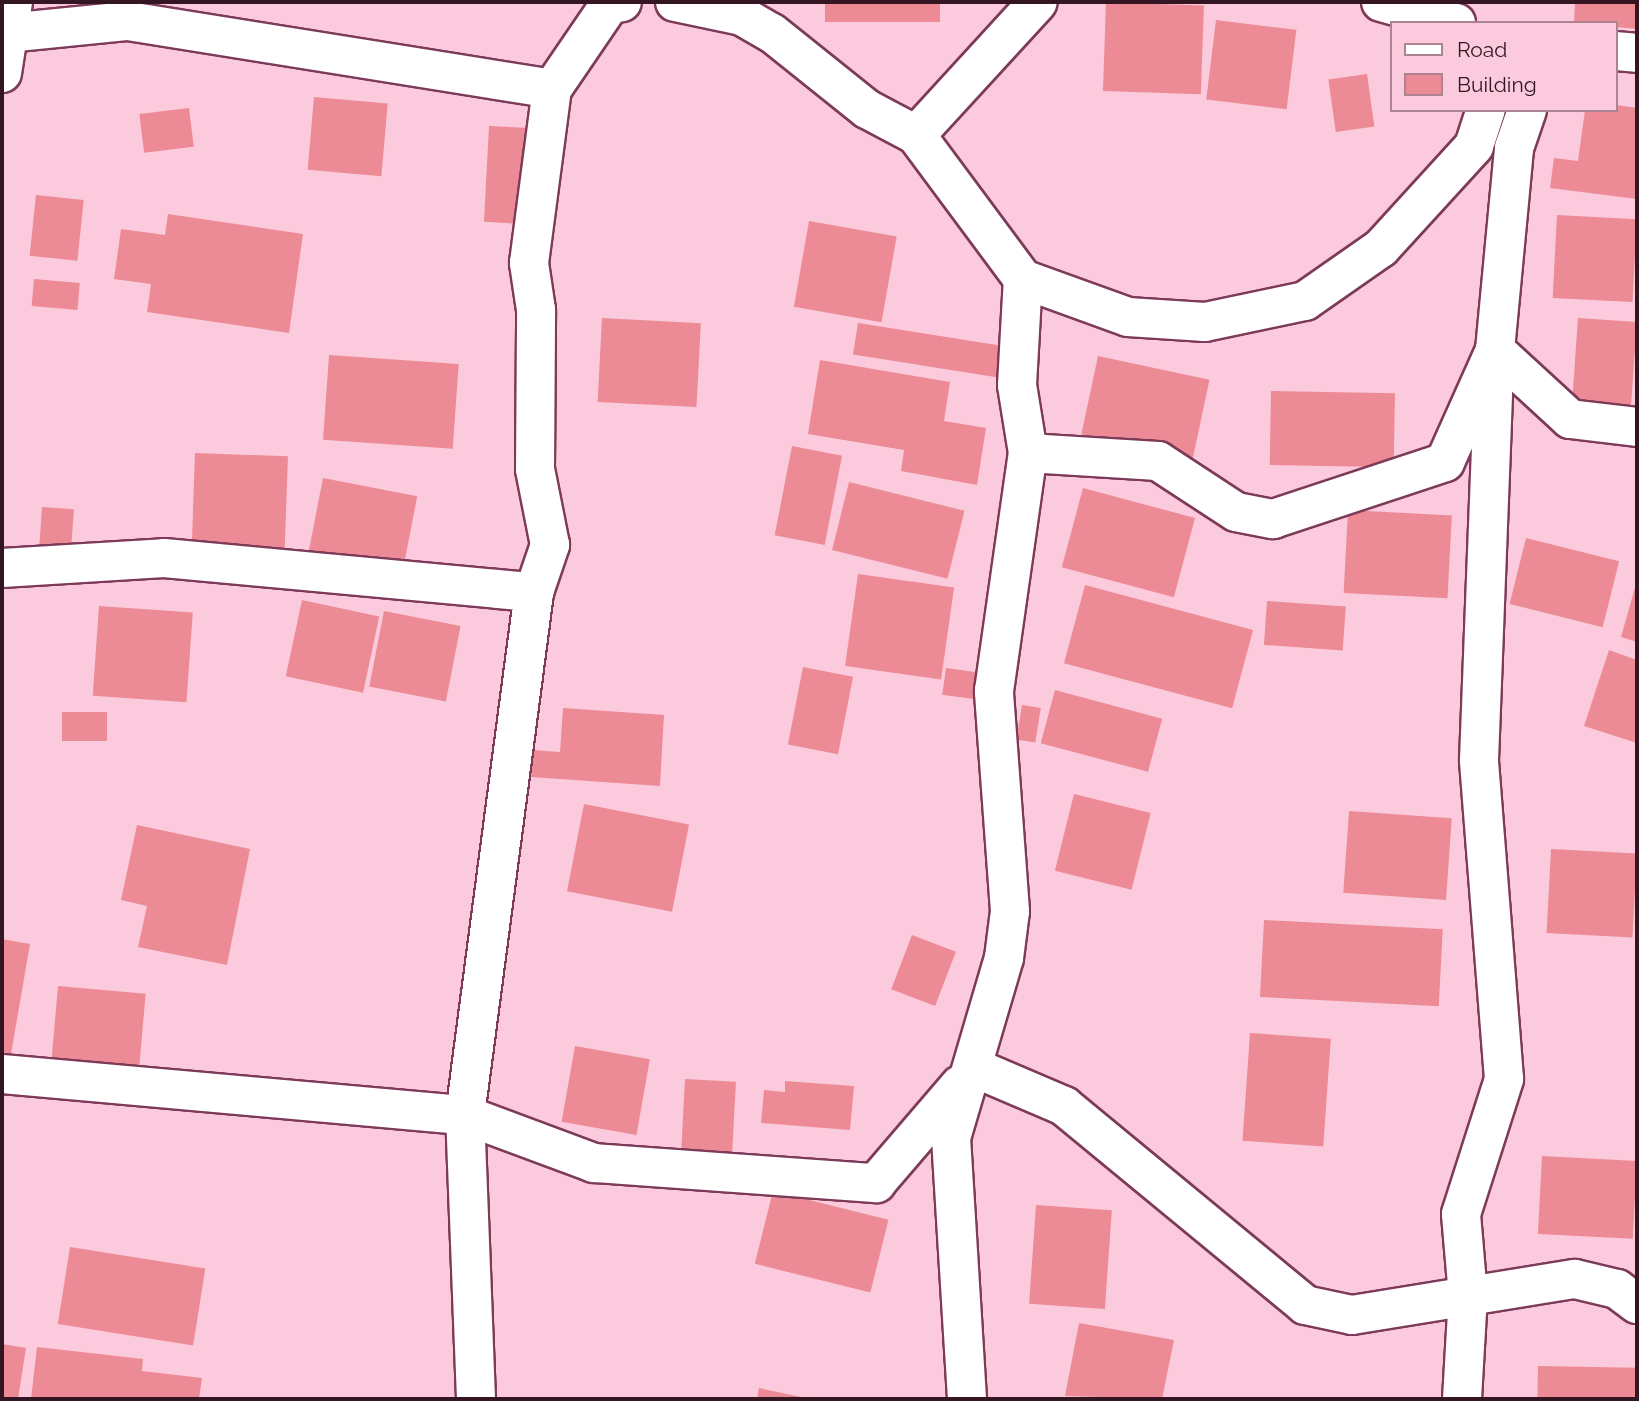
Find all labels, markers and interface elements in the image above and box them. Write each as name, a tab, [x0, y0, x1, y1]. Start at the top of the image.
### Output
legend	[1390, 21, 1618, 112]
text: Road	[1457, 37, 1507, 62]
text: Building	[1457, 72, 1537, 97]

